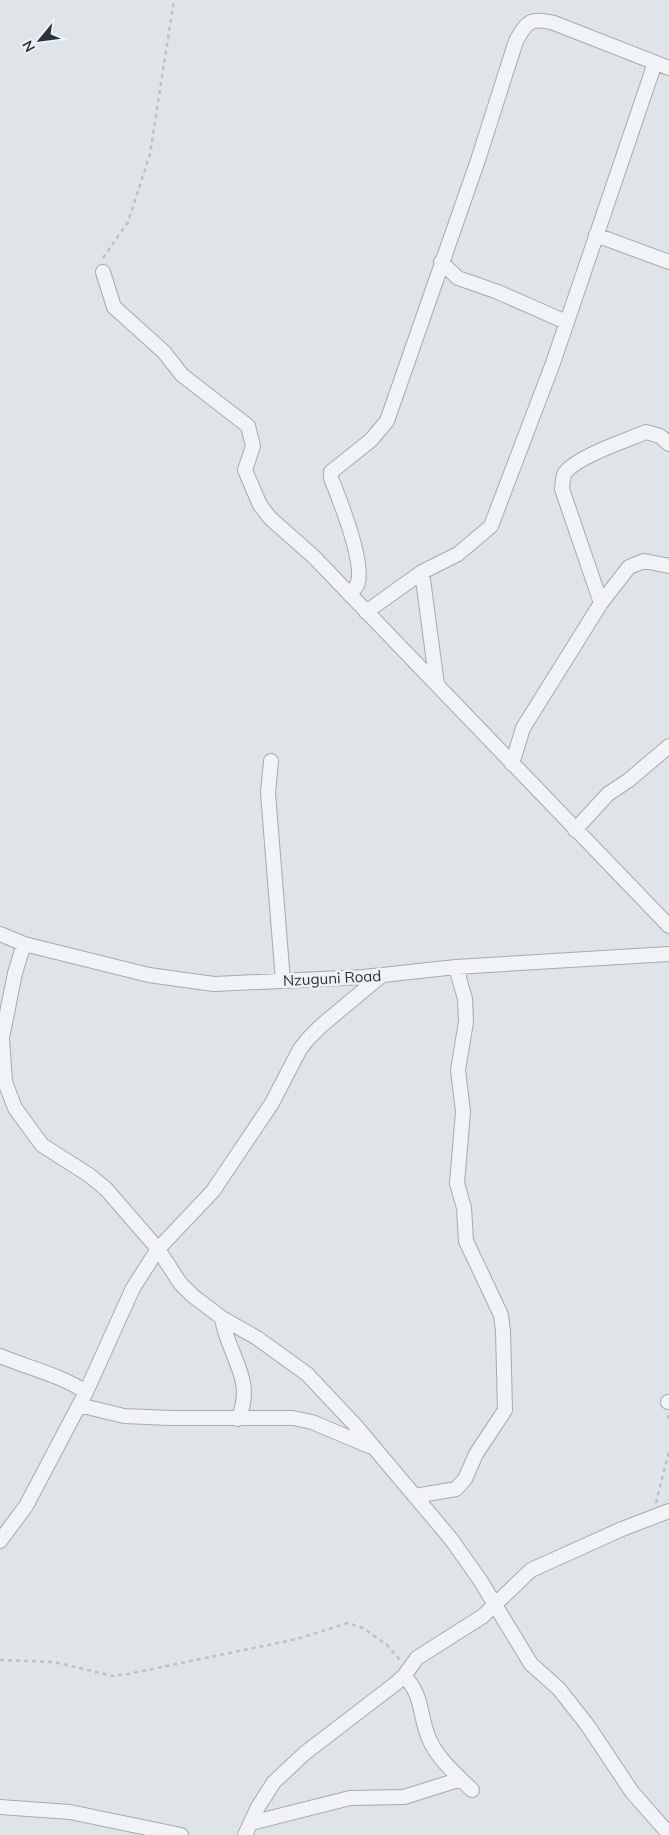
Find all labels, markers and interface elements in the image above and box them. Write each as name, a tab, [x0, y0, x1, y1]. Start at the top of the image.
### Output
north arrow	[15, 15, 65, 65]
text: N	[18, 37, 39, 55]
street label: Nzuguni Road	[282, 966, 382, 990]

